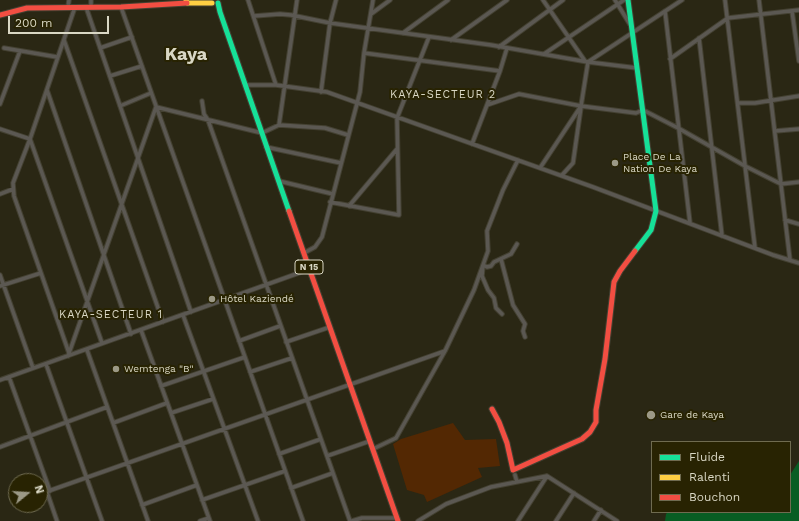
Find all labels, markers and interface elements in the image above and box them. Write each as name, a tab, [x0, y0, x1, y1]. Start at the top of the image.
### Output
scale bar	[10, 8, 111, 34]
text: 200 m	[15, 16, 52, 30]
district label: Kaya	[165, 44, 207, 66]
district label: KAYA-SECTEUR 2	[390, 88, 496, 102]
place label: Place De La Nation De Kaya	[623, 151, 697, 174]
marker: Place De La Nation De Kaya	[610, 158, 620, 168]
road number: N 15	[295, 260, 323, 274]
place label: Hôtel Kaziendé	[220, 293, 294, 305]
marker: Hôtel Kaziendé	[207, 294, 217, 304]
district label: KAYA-SECTEUR 1	[59, 308, 163, 322]
place label: Wemtenga "B"	[124, 363, 194, 375]
marker: Wemtenga "B"	[111, 364, 121, 374]
marker: Gare de Kaya	[645, 409, 657, 421]
place label: Gare de Kaya	[660, 409, 724, 421]
legend	[651, 441, 791, 513]
text: Fluide	[689, 450, 725, 464]
text: Ralenti	[689, 470, 730, 484]
north arrow	[8, 473, 48, 513]
text: N	[31, 484, 46, 495]
text: Bouchon	[689, 490, 740, 504]

